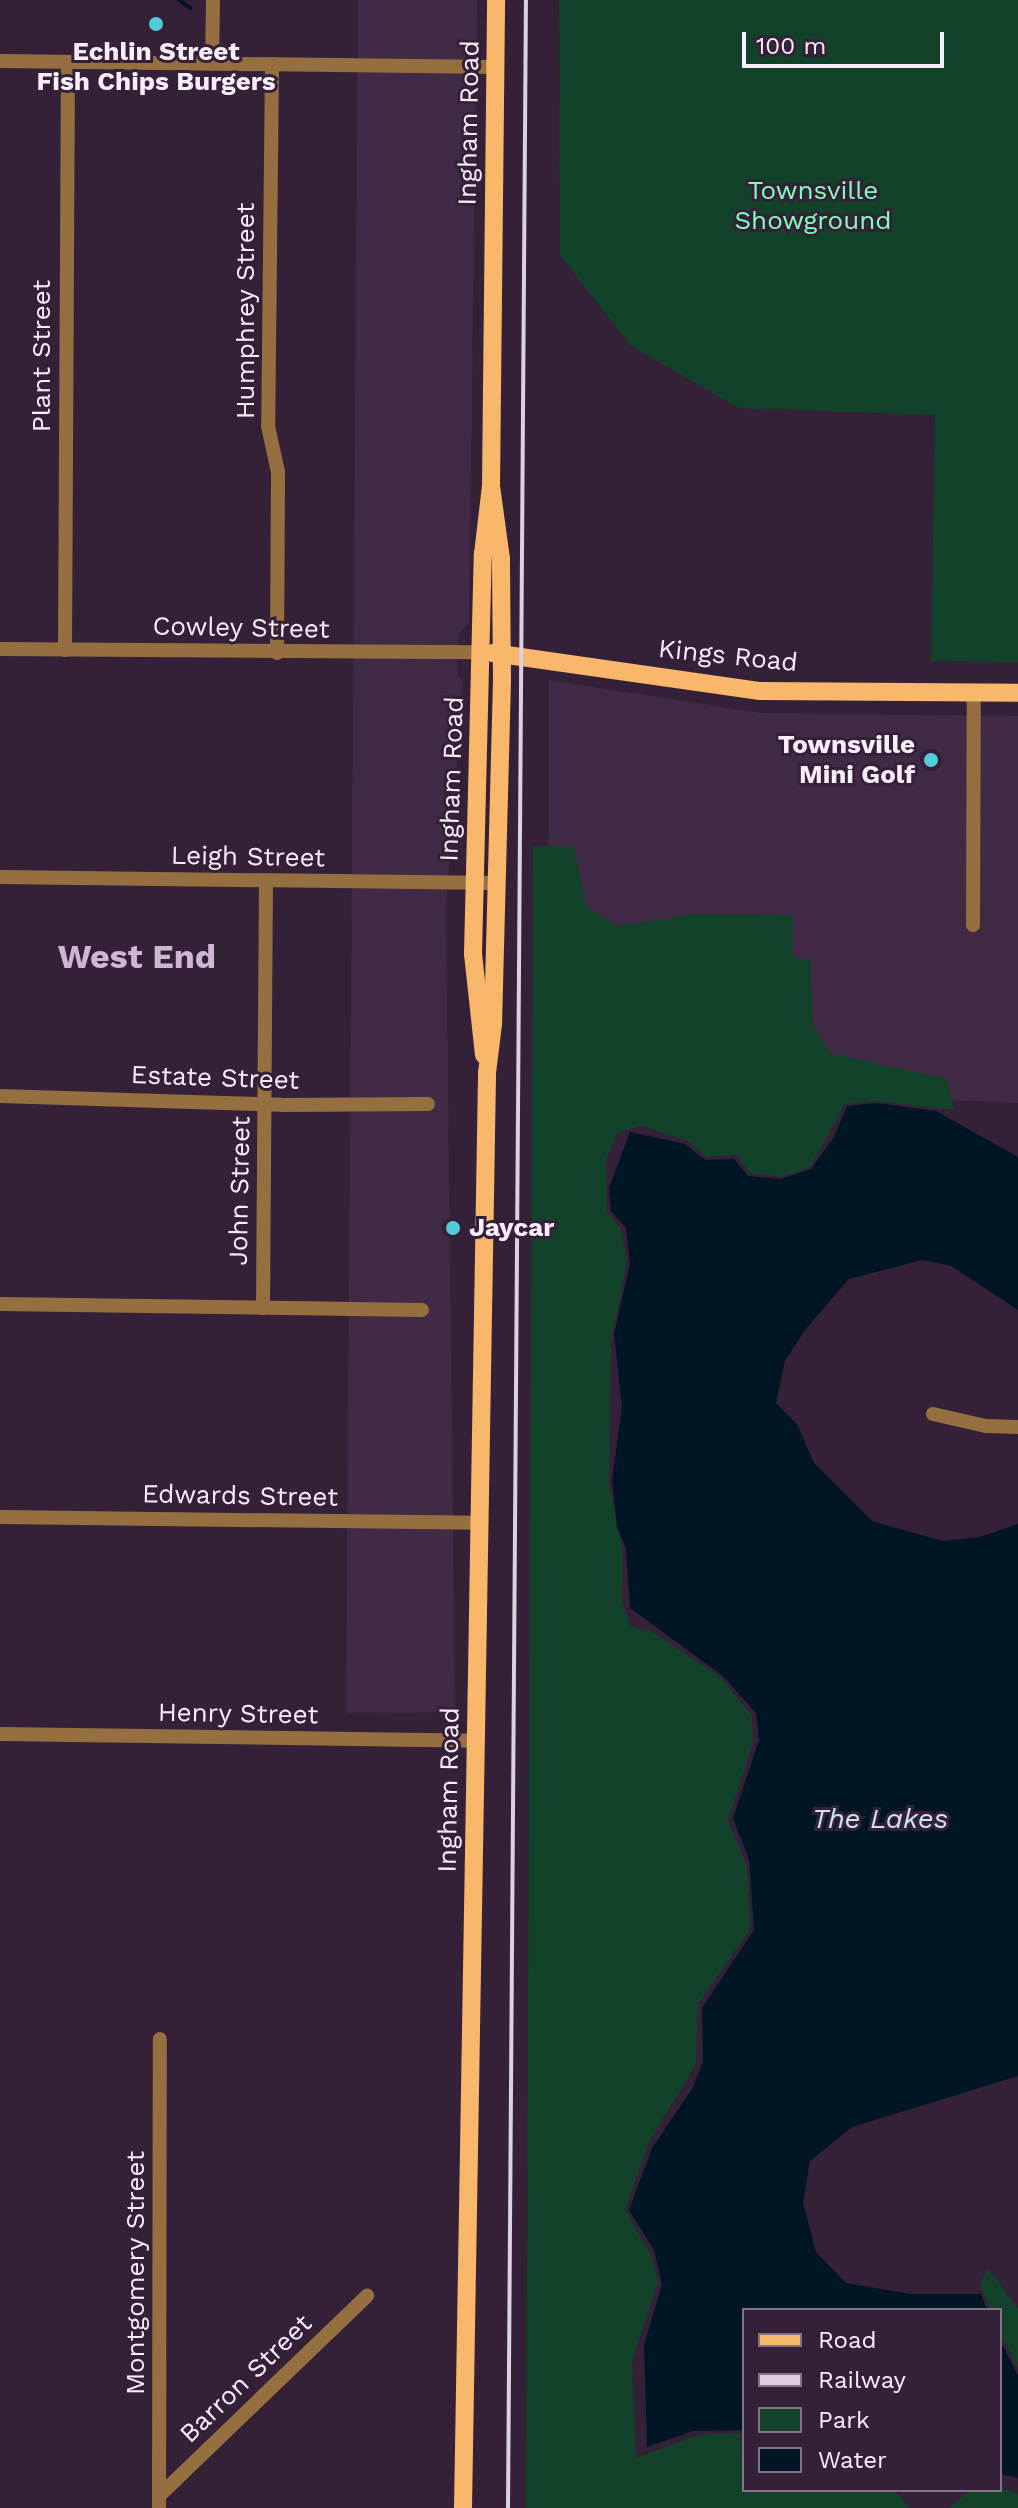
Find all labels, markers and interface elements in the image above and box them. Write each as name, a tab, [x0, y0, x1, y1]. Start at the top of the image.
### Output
marker: Echlin Street Fish Chips Burgers	[147, 15, 165, 33]
scale bar	[746, 16, 948, 66]
text: 100 m	[756, 32, 826, 60]
place label: Echlin Street Fish Chips Burgers	[36, 36, 276, 98]
street label: Ingham Road	[452, 40, 486, 206]
park label: Townsville Showground	[734, 175, 892, 236]
street label: Humphrey Street	[230, 202, 262, 420]
street label: Plant Street	[26, 280, 58, 432]
street label: Cowley Street	[152, 611, 330, 645]
street label: Kings Road	[657, 633, 799, 679]
street label: Ingham Road	[434, 696, 470, 862]
place label: Townsville Mini Golf	[778, 729, 915, 790]
marker: Townsville Mini Golf	[922, 751, 940, 769]
street label: Leigh Street	[171, 840, 325, 874]
district label: West End	[58, 937, 216, 977]
street label: Estate Street	[130, 1059, 300, 1097]
street label: John Street	[223, 1116, 257, 1266]
place label: Jaycar	[469, 1212, 554, 1244]
marker: Jaycar	[444, 1219, 462, 1237]
street label: Edwards Street	[142, 1479, 338, 1513]
street label: Henry Street	[157, 1697, 319, 1731]
street label: Ingham Road	[432, 1707, 466, 1873]
water label: The Lakes	[812, 1802, 948, 1836]
street label: Montgomery Street	[120, 2151, 152, 2395]
street label: Barron Street	[174, 2308, 318, 2450]
legend	[742, 2308, 1002, 2492]
text: Road	[818, 2326, 877, 2354]
text: Railway	[818, 2366, 906, 2394]
text: Park	[818, 2406, 870, 2434]
text: Water	[818, 2446, 887, 2474]

